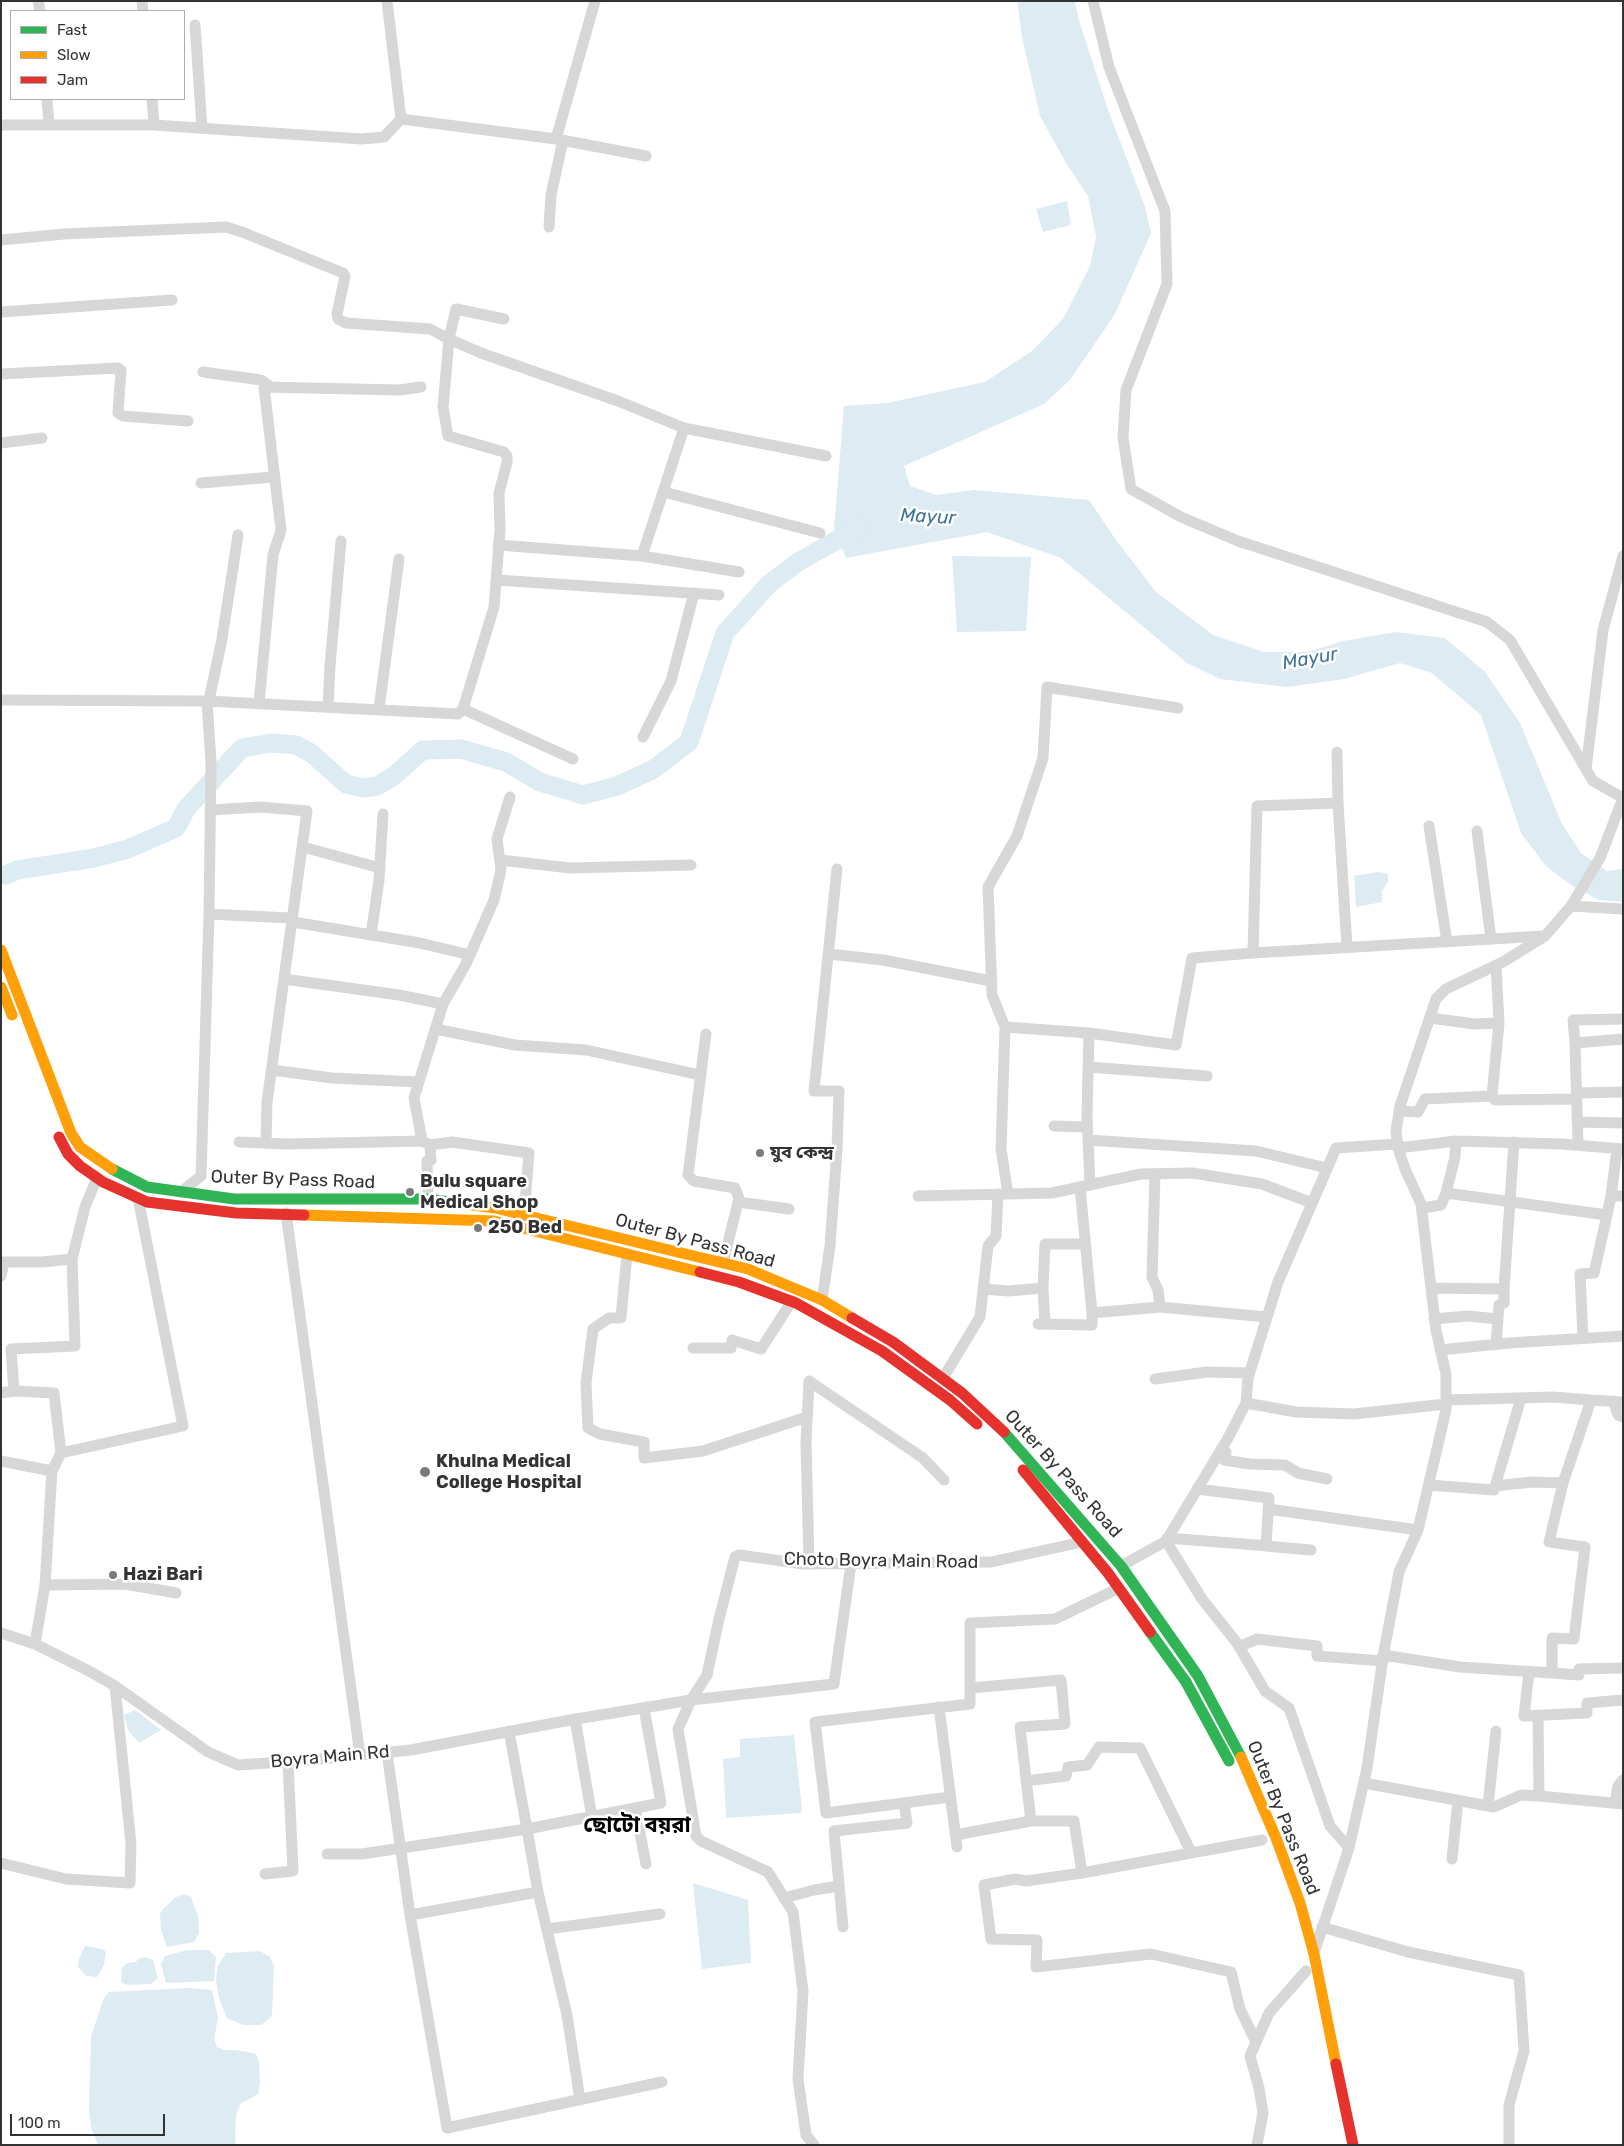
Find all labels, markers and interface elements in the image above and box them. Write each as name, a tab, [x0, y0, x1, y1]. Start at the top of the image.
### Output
legend	[10, 10, 185, 100]
text: Fast	[57, 21, 87, 39]
text: Slow	[57, 46, 90, 64]
text: Jam	[57, 71, 88, 89]
water label: Mayur	[900, 504, 956, 530]
water label: Mayur	[1281, 643, 1339, 675]
place label: যুব কেন্দ্র	[770, 1142, 834, 1164]
marker: যুব কেন্দ্র	[754, 1147, 766, 1159]
street label: Outer By Pass Road	[210, 1166, 376, 1194]
place label: Bulu square Medical Shop	[420, 1171, 538, 1214]
marker: Bulu square Medical Shop	[404, 1186, 416, 1198]
street label: Outer By Pass Road	[613, 1209, 777, 1273]
place label: 250 Bed	[488, 1217, 562, 1239]
marker: 250 Bed	[472, 1222, 484, 1234]
street label: Outer By Pass Road	[1000, 1406, 1126, 1542]
place label: Khulna Medical College Hospital	[436, 1451, 582, 1494]
marker: Khulna Medical College Hospital	[418, 1465, 432, 1479]
street label: Choto Boyra Main Road	[784, 1549, 978, 1573]
place label: Hazi Bari	[123, 1564, 203, 1586]
marker: Hazi Bari	[107, 1569, 119, 1581]
street label: Outer By Pass Road	[1242, 1738, 1324, 1898]
street label: Boyra Main Rd	[270, 1741, 390, 1773]
district label: ছোটো বয়রা	[583, 1813, 691, 1839]
scale bar	[12, 2104, 168, 2136]
text: 100 m	[18, 2114, 60, 2132]

